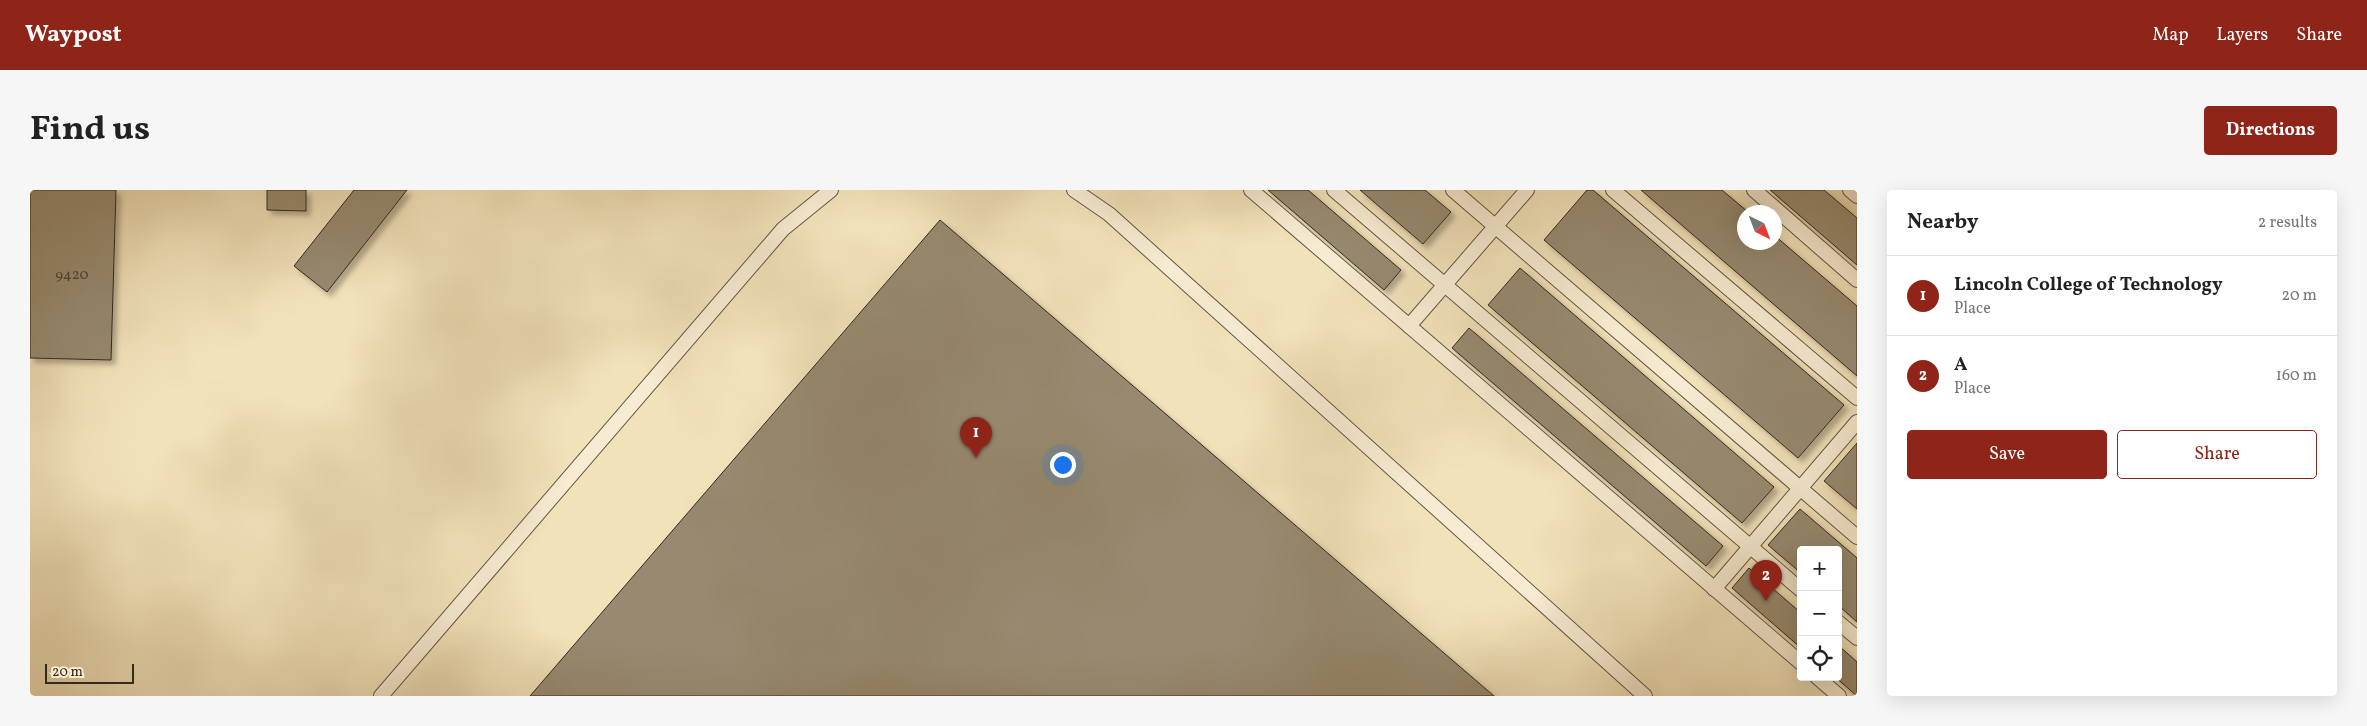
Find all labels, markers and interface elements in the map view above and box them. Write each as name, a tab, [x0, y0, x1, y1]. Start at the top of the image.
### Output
text: Waypost	[25, 18, 122, 52]
text: Map	[2152, 23, 2188, 48]
text: Layers	[2216, 23, 2268, 48]
text: Share	[2296, 23, 2342, 48]
text: Find us	[30, 106, 150, 154]
button: Directions	[2204, 106, 2337, 155]
north arrow	[1737, 205, 1782, 250]
text: Nearby	[1907, 208, 1978, 237]
text: 2 results	[2258, 212, 2317, 234]
house number: 9420	[55, 265, 89, 286]
text: Lincoln College of Technology	[1954, 272, 2223, 298]
text: 1	[1920, 285, 1926, 307]
text: 20 m	[2282, 285, 2317, 307]
text: Place	[1954, 298, 1991, 320]
text: A	[1954, 352, 1968, 378]
text: 2	[1919, 365, 1927, 387]
text: 160 m	[2276, 365, 2317, 387]
text: Place	[1954, 378, 1991, 400]
pin: 1	[960, 417, 992, 458]
button: Save	[1907, 430, 2107, 479]
button: Share	[2117, 430, 2317, 479]
your location	[1050, 452, 1076, 478]
map controls	[1797, 546, 1842, 681]
button: +	[1797, 546, 1842, 591]
pin: 2	[1750, 560, 1782, 601]
button: −	[1797, 591, 1842, 636]
button: locate	[1797, 636, 1842, 681]
scale bar	[45, 661, 134, 684]
text: 20 m	[52, 663, 83, 682]

